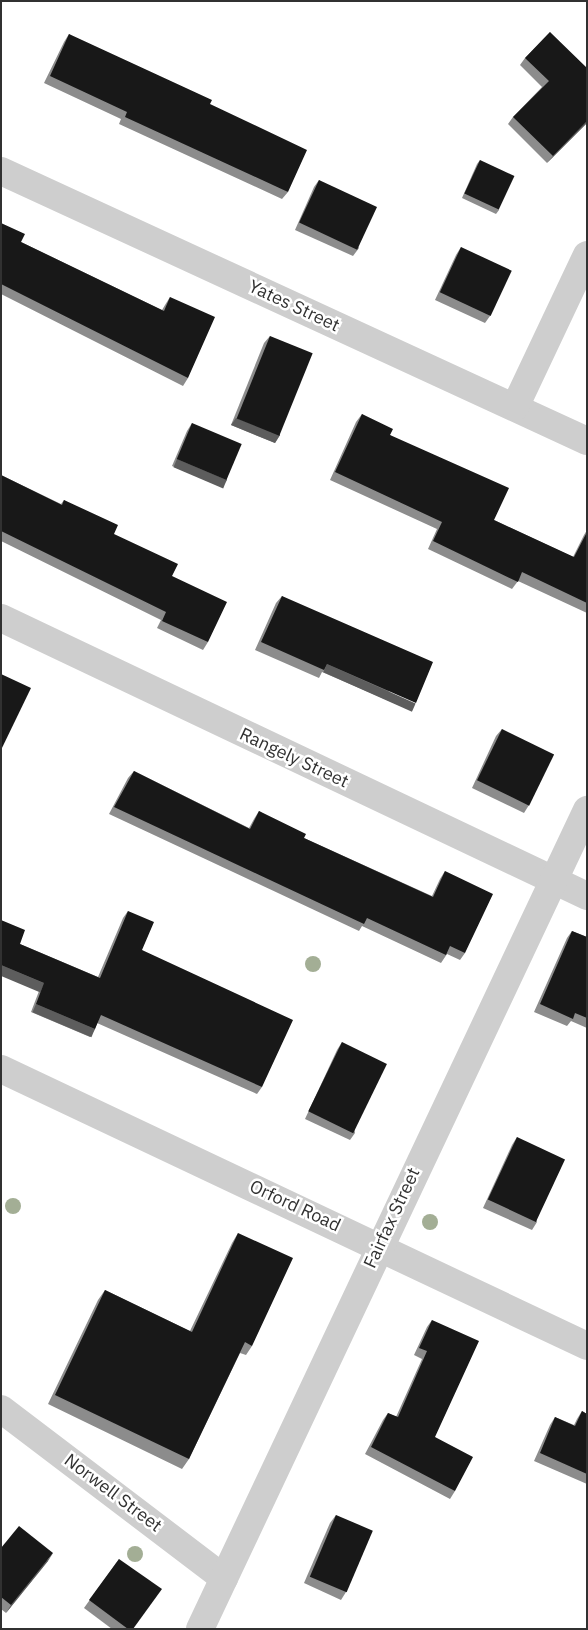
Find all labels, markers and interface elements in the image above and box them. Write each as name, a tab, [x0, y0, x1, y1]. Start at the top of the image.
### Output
street label: Yates Street	[245, 276, 343, 336]
street label: Rangely Street	[236, 723, 352, 793]
street label: Fairfax Street	[359, 1164, 425, 1272]
street label: Orford Road	[246, 1176, 344, 1236]
street label: Norwell Street	[60, 1449, 166, 1537]

